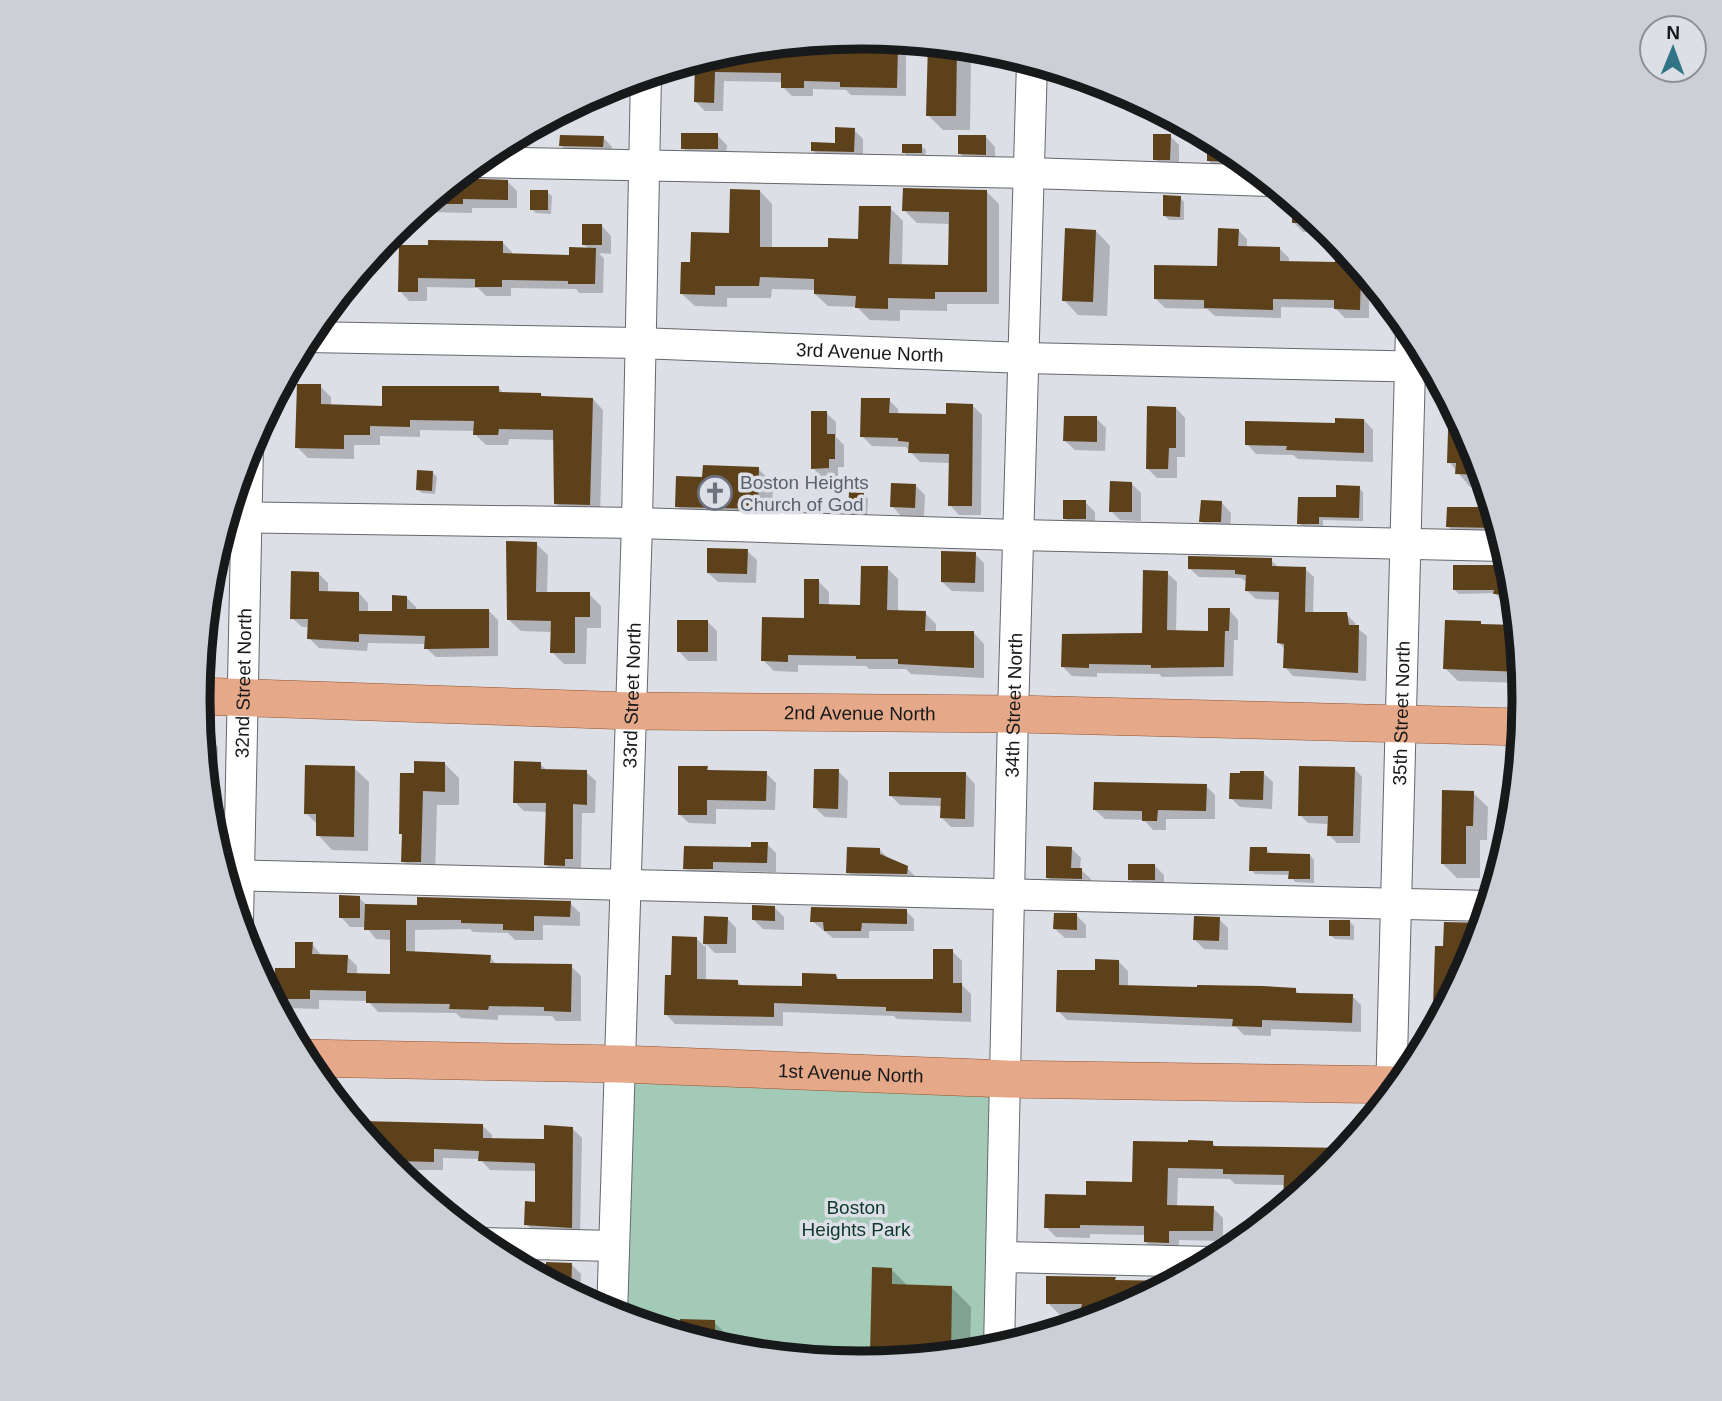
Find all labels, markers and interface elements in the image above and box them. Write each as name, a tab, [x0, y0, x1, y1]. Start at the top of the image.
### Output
north arrow	[1638, 14, 1708, 84]
text: N	[1666, 22, 1680, 43]
street label: 3rd Avenue North	[796, 339, 944, 365]
place label: Boston Heights Church of God	[740, 472, 869, 515]
church icon: Boston Heights Church of God	[696, 474, 734, 512]
street label: 32nd Street North	[231, 608, 255, 758]
street label: 33rd Street North	[619, 622, 644, 769]
street label: 34th Street North	[1001, 632, 1026, 778]
street label: 35th Street North	[1389, 640, 1413, 786]
street label: 2nd Avenue North	[784, 702, 936, 724]
street label: 1st Avenue North	[778, 1060, 924, 1086]
park label: Boston Heights Park	[802, 1197, 911, 1240]

